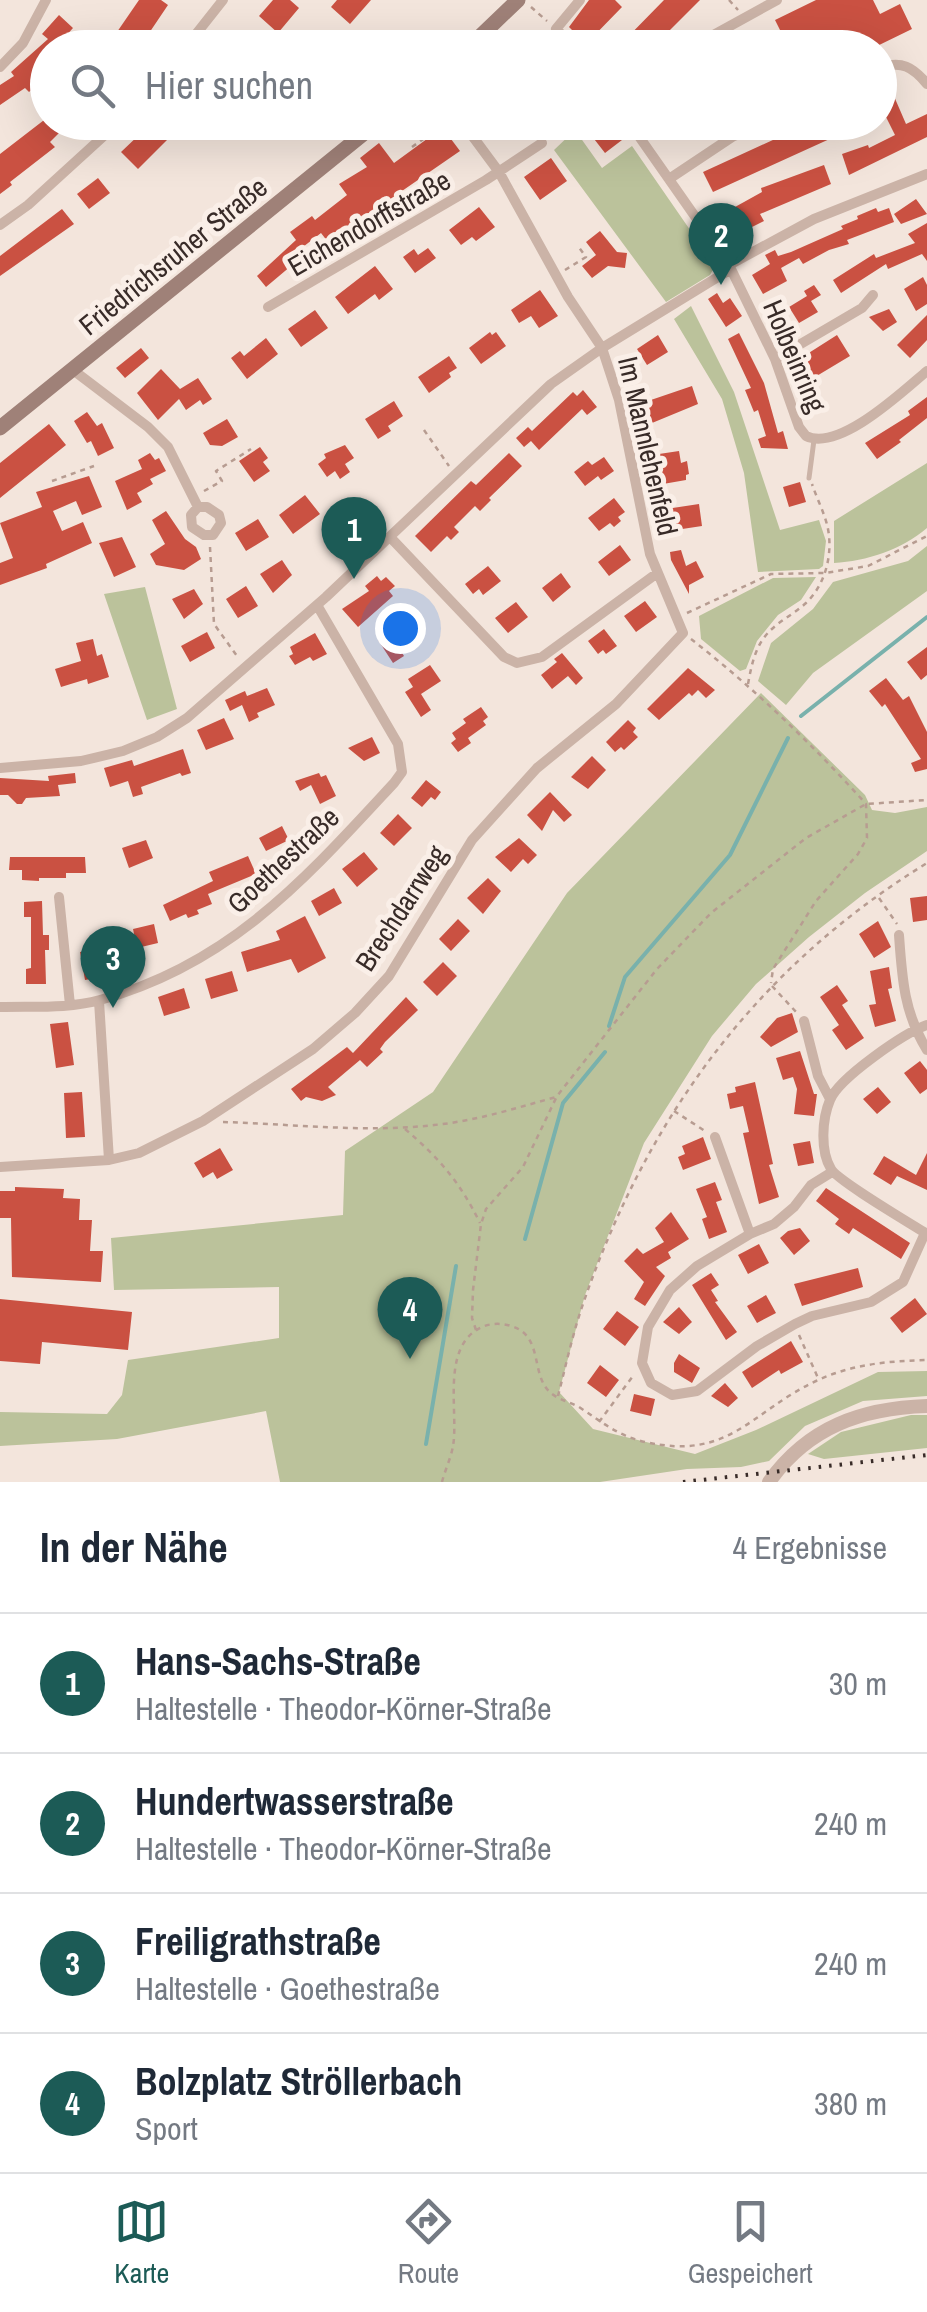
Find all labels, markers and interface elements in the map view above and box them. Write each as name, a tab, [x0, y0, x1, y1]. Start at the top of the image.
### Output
search box	[30, 30, 897, 140]
icon: search	[65, 58, 120, 113]
text: Hier suchen	[145, 60, 313, 111]
street label: Eichendorffstraße	[281, 161, 457, 285]
street label: Friedrichsruher Straße	[71, 168, 275, 344]
pin: 2	[688, 202, 754, 285]
street label: Holbeinring	[754, 294, 836, 418]
street label: Im Mannlehenfeld	[609, 353, 687, 539]
pin: 1	[322, 496, 386, 579]
your location	[375, 603, 426, 654]
street label: Goethestraße	[219, 798, 347, 922]
street label: Brechdarrweg	[346, 838, 456, 978]
pin: 3	[80, 926, 146, 1008]
pin: 4	[378, 1276, 442, 1359]
text: In der Nähe	[40, 1519, 228, 1575]
text: 4 Ergebnisse	[732, 1526, 887, 1569]
text: Hans-Sachs-Straße	[135, 1636, 421, 1687]
text: 1	[65, 1662, 80, 1705]
text: 30 m	[829, 1662, 887, 1705]
text: Haltestelle · Theodor-Körner-Straße	[135, 1687, 552, 1730]
text: Hundertwasserstraße	[135, 1776, 454, 1827]
text: 2	[65, 1802, 80, 1845]
text: 240 m	[814, 1802, 887, 1845]
text: Haltestelle · Theodor-Körner-Straße	[135, 1827, 552, 1870]
text: Freiligrathstraße	[135, 1916, 381, 1967]
text: 3	[65, 1942, 80, 1985]
text: 240 m	[814, 1942, 887, 1985]
text: Haltestelle · Goethestraße	[135, 1967, 440, 2010]
text: Bolzplatz Ströllerbach	[135, 2056, 462, 2107]
text: 4	[65, 2082, 80, 2125]
text: 380 m	[814, 2082, 887, 2125]
text: Sport	[135, 2107, 198, 2150]
tab: Karte	[114, 2194, 169, 2292]
tab: Route	[398, 2194, 459, 2292]
tab: Gespeichert	[688, 2194, 813, 2292]

